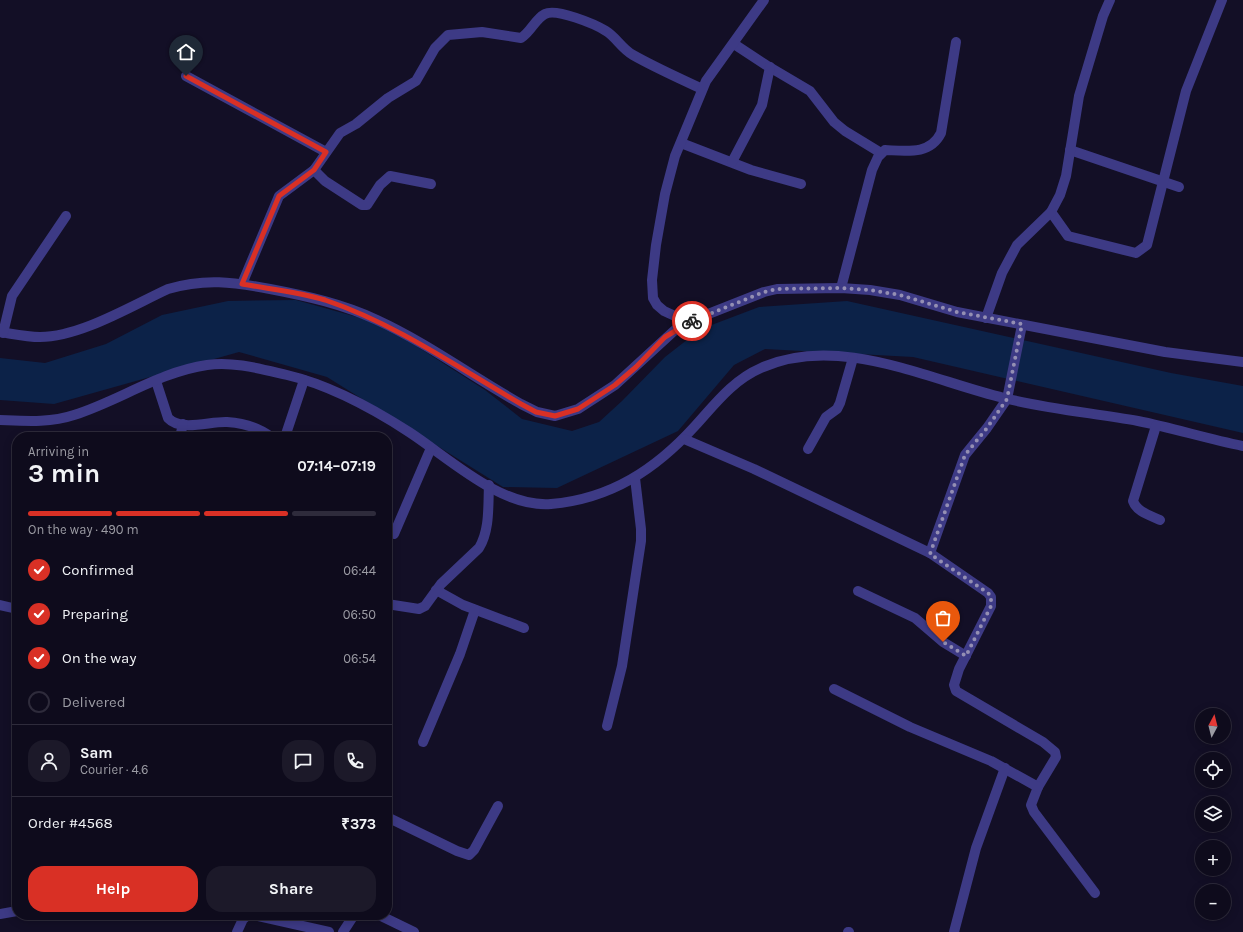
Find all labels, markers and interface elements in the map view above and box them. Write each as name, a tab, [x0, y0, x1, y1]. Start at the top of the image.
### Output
pin	[169, 35, 203, 76]
icon: home	[175, 41, 197, 63]
courier	[672, 301, 712, 341]
icon: bike	[681, 310, 703, 332]
text: Arriving in	[28, 444, 89, 459]
text: 07:14–07:19	[297, 457, 376, 475]
text: 3 min	[28, 458, 100, 489]
text: On the way · 490 m	[28, 522, 139, 537]
icon: check	[28, 559, 50, 581]
text: Confirmed	[62, 561, 134, 579]
text: 06:44	[343, 563, 376, 578]
pin	[926, 601, 960, 642]
icon: check	[28, 603, 50, 625]
text: Preparing	[62, 605, 128, 623]
text: 06:50	[343, 607, 376, 622]
icon: bag	[932, 607, 954, 629]
icon: check	[28, 647, 50, 669]
text: On the way	[62, 649, 136, 667]
text: 06:54	[343, 651, 376, 666]
text: Delivered	[62, 693, 126, 711]
north arrow	[1195, 708, 1231, 744]
map controls	[1195, 708, 1231, 920]
button: person	[28, 740, 70, 782]
button: chat	[282, 740, 324, 782]
button: phone	[334, 740, 376, 782]
text: Sam	[80, 744, 113, 762]
button: locate	[1195, 752, 1231, 788]
text: Courier · 4.6	[80, 762, 148, 777]
button: layers	[1195, 796, 1231, 832]
text: Order #4568	[28, 814, 113, 832]
text: ₹373	[341, 815, 376, 833]
button: +	[1195, 840, 1231, 876]
button: Help	[28, 866, 198, 912]
button: Share	[206, 866, 376, 912]
button: −	[1195, 884, 1231, 920]

